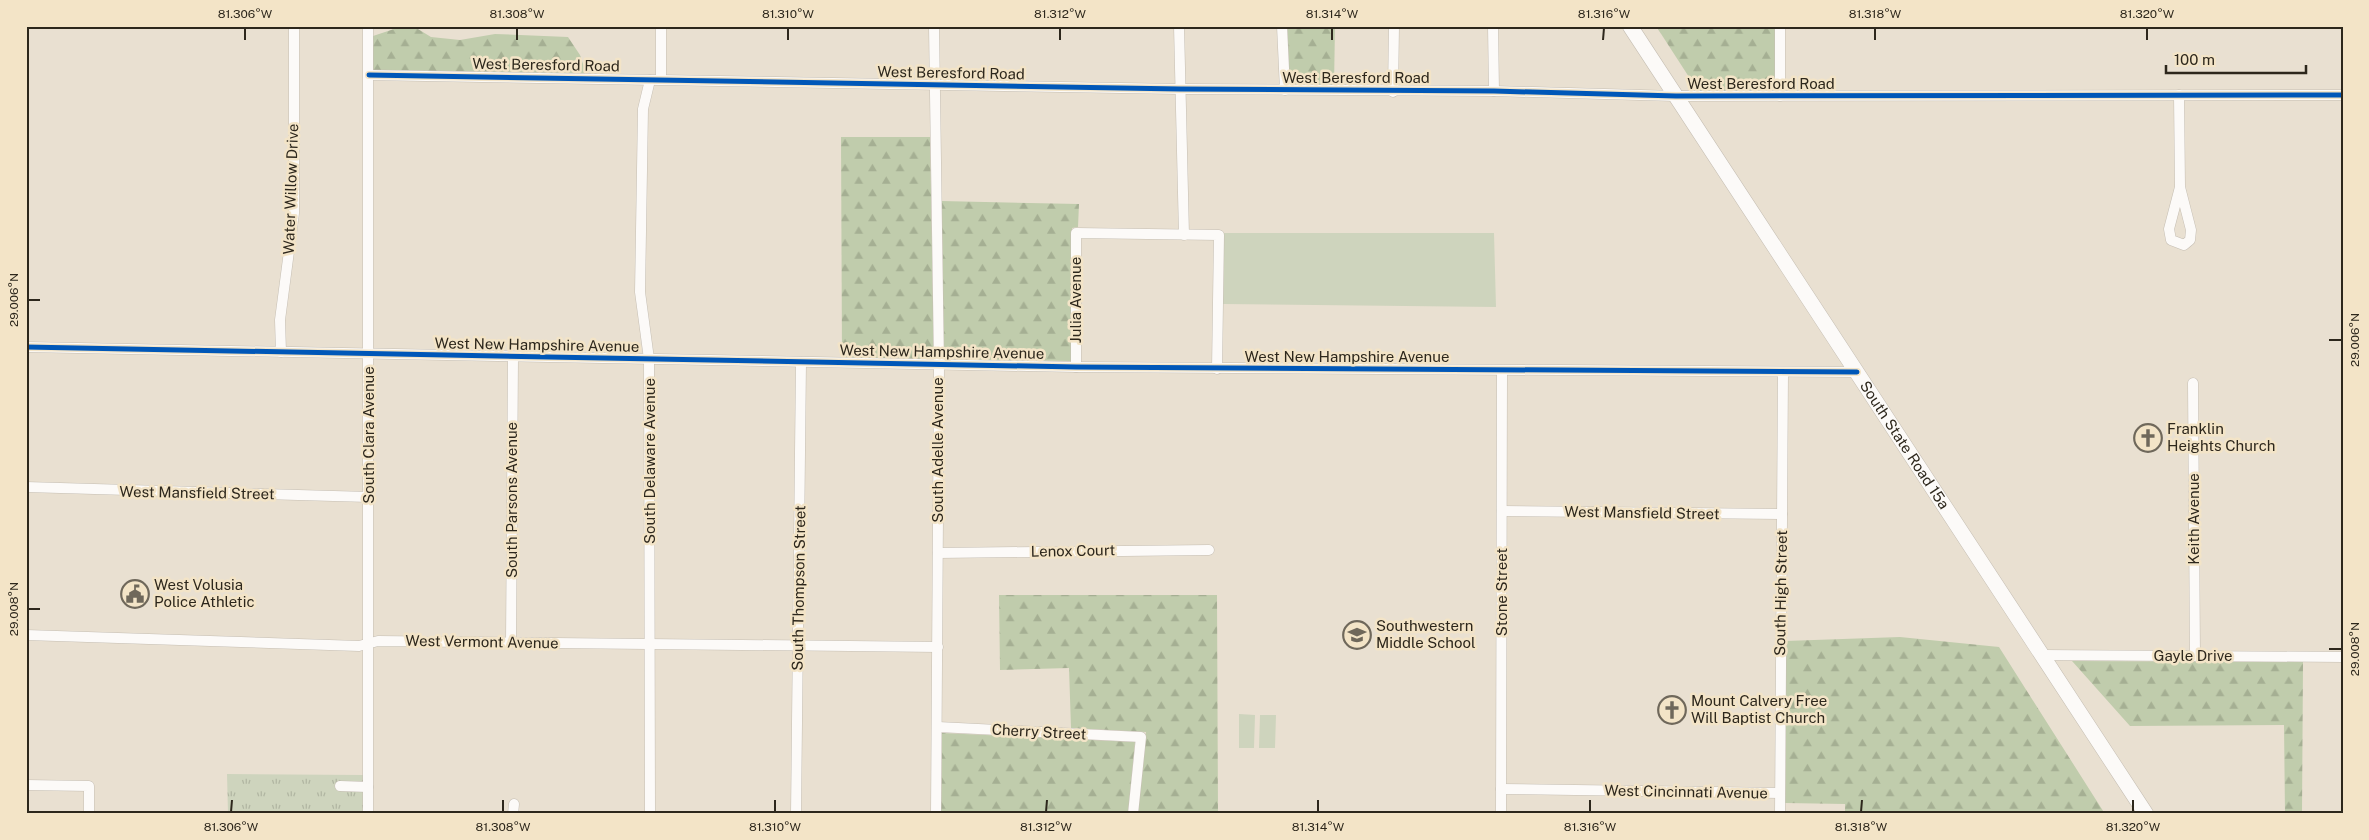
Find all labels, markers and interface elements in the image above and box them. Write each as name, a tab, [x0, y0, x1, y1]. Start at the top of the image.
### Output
text: 81.306°W	[218, 7, 273, 21]
text: 81.308°W	[490, 7, 545, 21]
text: 81.310°W	[762, 7, 815, 21]
text: 81.312°W	[1034, 7, 1087, 21]
text: 81.314°W	[1306, 7, 1359, 21]
text: 81.316°W	[1578, 7, 1631, 21]
text: 81.318°W	[1849, 7, 1902, 21]
text: 81.320°W	[2120, 7, 2175, 21]
scale bar	[2166, 42, 2306, 74]
text: 100 m	[2174, 51, 2215, 68]
street label: West Beresford Road	[472, 55, 620, 74]
street label: West Beresford Road	[877, 63, 1025, 82]
street label: West Beresford Road	[1282, 69, 1430, 86]
street label: West Beresford Road	[1687, 75, 1835, 92]
street label: Water Willow Drive	[280, 123, 301, 255]
street label: Julia Avenue	[1067, 257, 1084, 343]
text: 29.006°N	[7, 273, 21, 327]
text: 29.006°N	[2348, 313, 2362, 367]
street label: West New Hampshire Avenue	[434, 334, 640, 355]
street label: West New Hampshire Avenue	[839, 341, 1045, 362]
street label: West New Hampshire Avenue	[1245, 348, 1449, 365]
street label: South Clara Avenue	[360, 366, 377, 504]
street label: South Adelle Avenue	[929, 377, 946, 523]
street label: South Delaware Avenue	[641, 378, 658, 544]
street label: South State Road 15a	[1857, 378, 1953, 512]
place label: Franklin Heights Church	[2167, 420, 2275, 454]
street label: South Parsons Avenue	[503, 422, 520, 578]
church icon: Franklin Heights Church	[2133, 423, 2163, 453]
street label: Keith Avenue	[2185, 473, 2202, 565]
street label: West Mansfield Street	[119, 483, 275, 502]
street label: West Mansfield Street	[1564, 503, 1720, 522]
street label: South Thompson Street	[789, 505, 808, 671]
street label: South High Street	[1771, 530, 1790, 656]
street label: Lenox Court	[1031, 541, 1116, 560]
street label: Stone Street	[1493, 548, 1510, 636]
place label: West Volusia Police Athletic	[154, 576, 255, 610]
public building icon: West Volusia Police Athletic	[120, 579, 150, 609]
text: 29.008°N	[7, 582, 21, 636]
place label: Southwestern Middle School	[1376, 617, 1475, 651]
school or university icon: Southwestern Middle School	[1342, 620, 1372, 650]
text: 29.008°N	[2348, 622, 2362, 676]
street label: West Vermont Avenue	[405, 632, 559, 651]
street label: Gayle Drive	[2153, 647, 2233, 664]
place label: Mount Calvery Free Will Baptist Church	[1691, 692, 1827, 726]
church icon: Mount Calvery Free Will Baptist Church	[1657, 695, 1687, 725]
street label: Cherry Street	[991, 721, 1087, 742]
street label: West Cincinnati Avenue	[1604, 782, 1768, 801]
text: 81.306°W	[204, 820, 259, 834]
text: 81.308°W	[476, 820, 531, 834]
text: 81.310°W	[749, 820, 802, 834]
text: 81.312°W	[1020, 820, 1073, 834]
text: 81.314°W	[1292, 820, 1345, 834]
text: 81.316°W	[1564, 820, 1617, 834]
text: 81.318°W	[1835, 820, 1888, 834]
text: 81.320°W	[2106, 820, 2161, 834]

